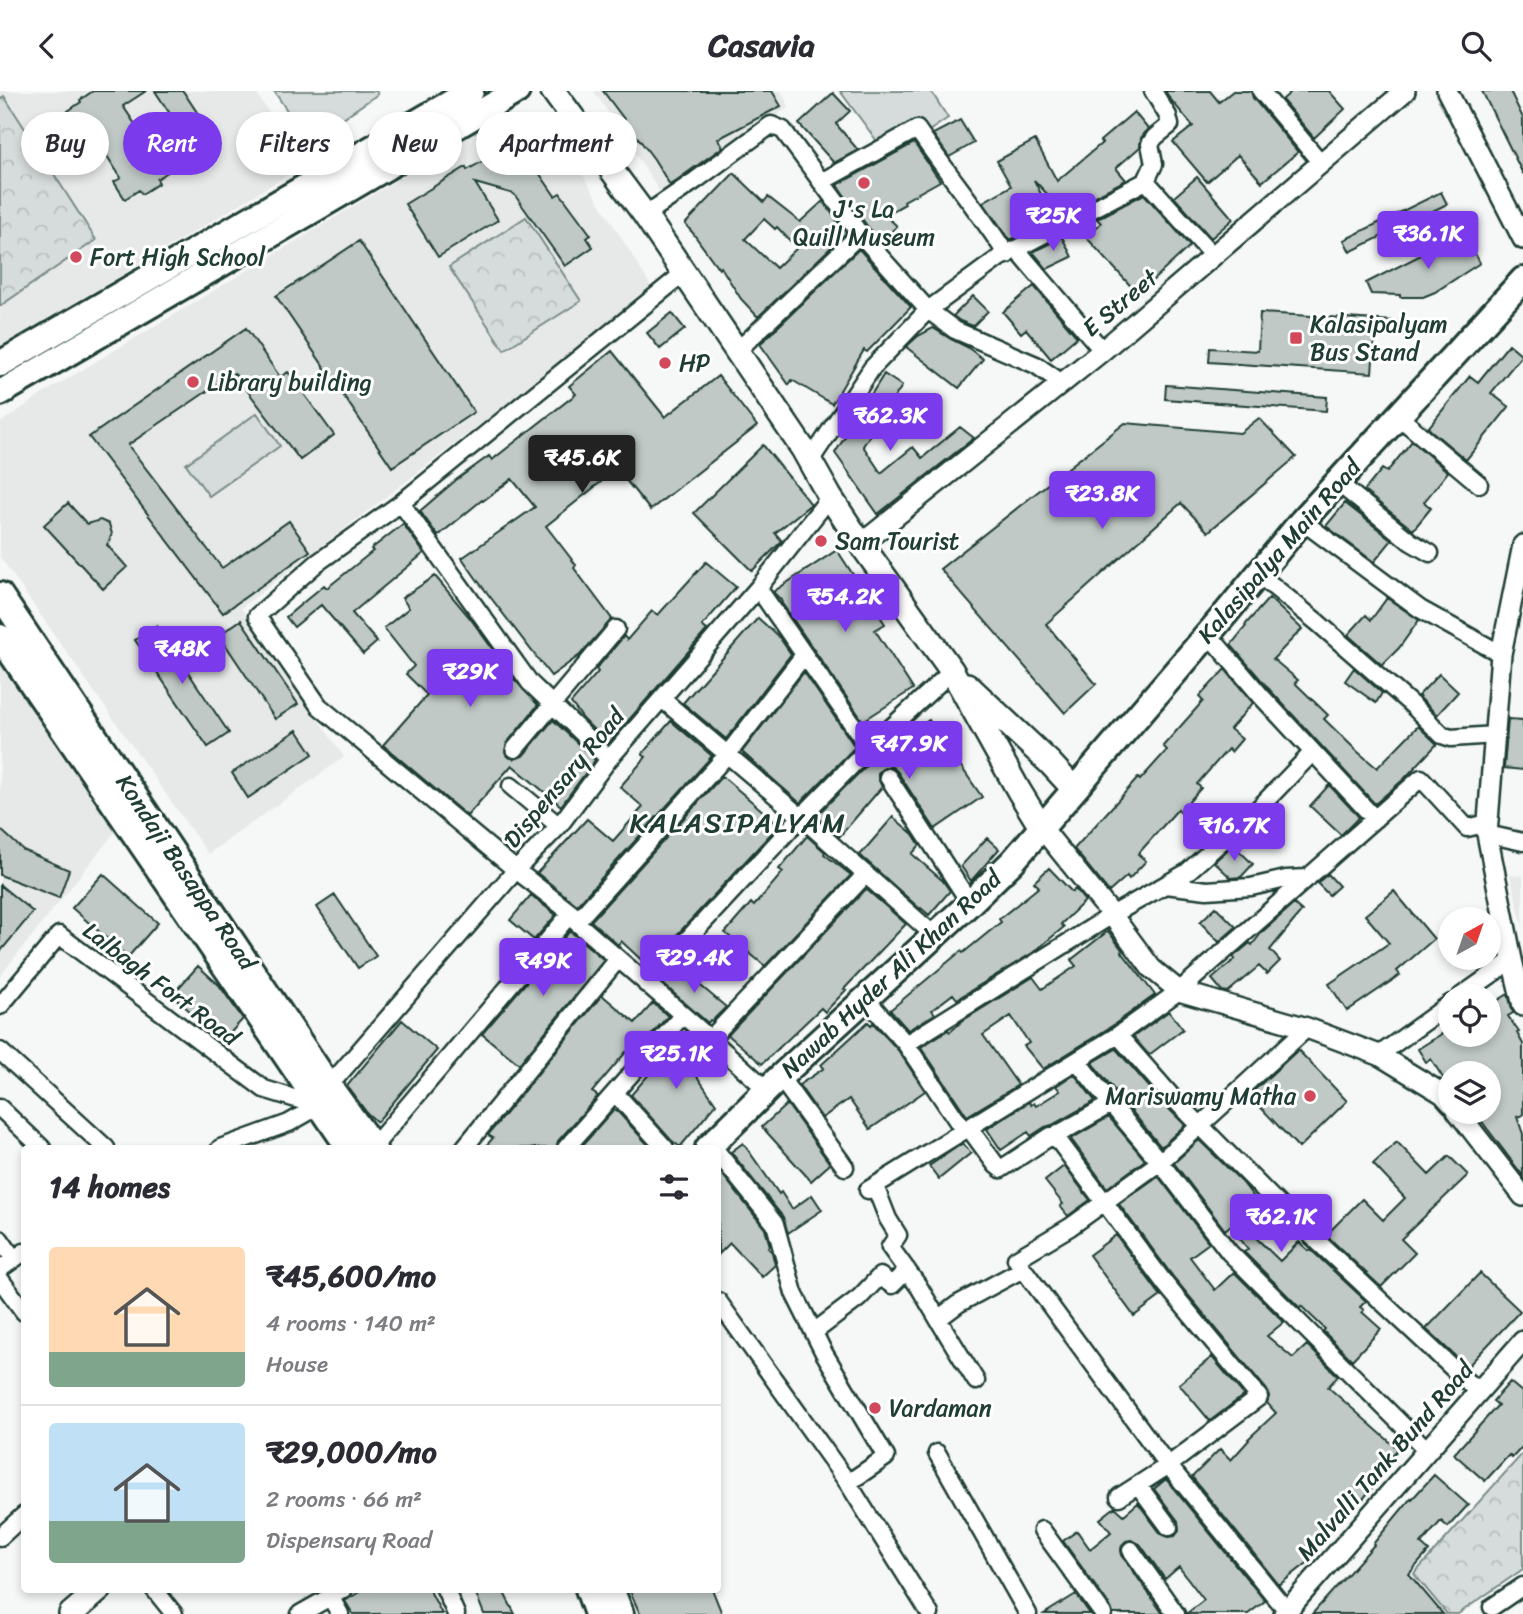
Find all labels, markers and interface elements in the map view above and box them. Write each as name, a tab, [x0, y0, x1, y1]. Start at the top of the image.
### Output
text: Casavia	[708, 17, 815, 74]
icon: back	[28, 27, 66, 65]
icon: search	[1457, 27, 1495, 65]
chip: Buy	[21, 112, 109, 175]
chip: Rent	[123, 112, 222, 175]
chip: Filters	[236, 112, 354, 175]
chip: New	[368, 112, 462, 175]
chip: Apartment	[476, 112, 637, 175]
marker: J's La Quill Museum	[856, 175, 872, 191]
place label: J's La Quill Museum	[793, 188, 935, 258]
pin: ₹25K	[1012, 193, 1094, 253]
text: ₹25K	[1026, 195, 1080, 236]
pin: ₹36.1K	[1371, 211, 1485, 271]
text: ₹36.1K	[1393, 213, 1463, 254]
place label: Fort High School	[90, 236, 266, 278]
marker: Fort High School	[68, 249, 84, 265]
street label: E Street	[1072, 257, 1169, 348]
place label: Kalasipalyam Bus Stand	[1310, 303, 1448, 373]
marker: Kalasipalyam Bus Stand	[1288, 330, 1304, 346]
place label: HP	[679, 342, 710, 384]
marker: HP	[657, 355, 673, 371]
place label: Library building	[207, 361, 372, 403]
marker: Library building	[185, 374, 201, 390]
pin: ₹62.3K	[833, 393, 947, 453]
text: ₹62.3K	[854, 395, 926, 436]
pin: ₹45.6K	[525, 435, 639, 495]
text: ₹45.6K	[544, 437, 620, 478]
street label: Kalasipalya Main Road	[1186, 447, 1373, 653]
pin: ₹23.8K	[1045, 471, 1159, 531]
text: ₹23.8K	[1065, 473, 1139, 514]
place label: Sam Tourist	[835, 520, 959, 562]
marker: Sam Tourist	[813, 533, 829, 549]
pin: ₹54.2K	[788, 575, 902, 634]
text: ₹54.2K	[807, 576, 883, 617]
pin: ₹48K	[141, 627, 223, 686]
text: ₹48K	[154, 628, 210, 669]
pin: ₹29K	[429, 649, 511, 709]
text: ₹29K	[443, 651, 497, 692]
street label: Dispensary Road	[492, 696, 637, 858]
pin: ₹47.9K	[852, 721, 966, 781]
text: ₹47.9K	[871, 723, 947, 764]
street label: Kondaji Basappa Road	[104, 765, 269, 981]
district label: KALASIPALYAM	[629, 798, 847, 847]
pin: ₹16.7K	[1177, 803, 1291, 863]
text: ₹16.7K	[1199, 805, 1269, 846]
street label: Nawab Hyder Ali Khan Road	[770, 859, 1013, 1089]
north arrow	[1438, 907, 1502, 969]
map controls	[1438, 907, 1501, 1124]
street label: Lalbagh Fort Road	[73, 911, 251, 1059]
pin: ₹29.4K	[637, 935, 751, 995]
text: ₹29.4K	[656, 937, 732, 978]
pin: ₹49K	[502, 939, 584, 998]
text: ₹49K	[515, 940, 571, 981]
button: locate	[1438, 984, 1501, 1047]
pin: ₹25.1K	[619, 1031, 733, 1091]
text: ₹25.1K	[640, 1033, 712, 1074]
button: layers	[1438, 1061, 1501, 1124]
place label: Mariswamy Matha	[1105, 1075, 1297, 1117]
marker: Mariswamy Matha	[1302, 1088, 1318, 1104]
text: 14 homes	[49, 1160, 170, 1214]
icon: filters	[655, 1168, 693, 1206]
pin: ₹62.1K	[1224, 1195, 1338, 1254]
text: ₹62.1K	[1246, 1196, 1316, 1237]
text: ₹45,600/mo	[266, 1249, 436, 1303]
icon: home	[105, 1275, 189, 1359]
text: 4 rooms · 140 m²	[266, 1303, 436, 1344]
text: House	[266, 1344, 328, 1385]
street label: Malvalli Tank Bund Road	[1286, 1350, 1485, 1571]
place label: Vardaman	[889, 1387, 992, 1429]
marker: Vardaman	[867, 1400, 883, 1416]
text: ₹29,000/mo	[266, 1425, 437, 1479]
icon: home	[105, 1451, 189, 1535]
text: 2 rooms · 66 m²	[266, 1479, 422, 1520]
text: Dispensary Road	[266, 1520, 432, 1561]

